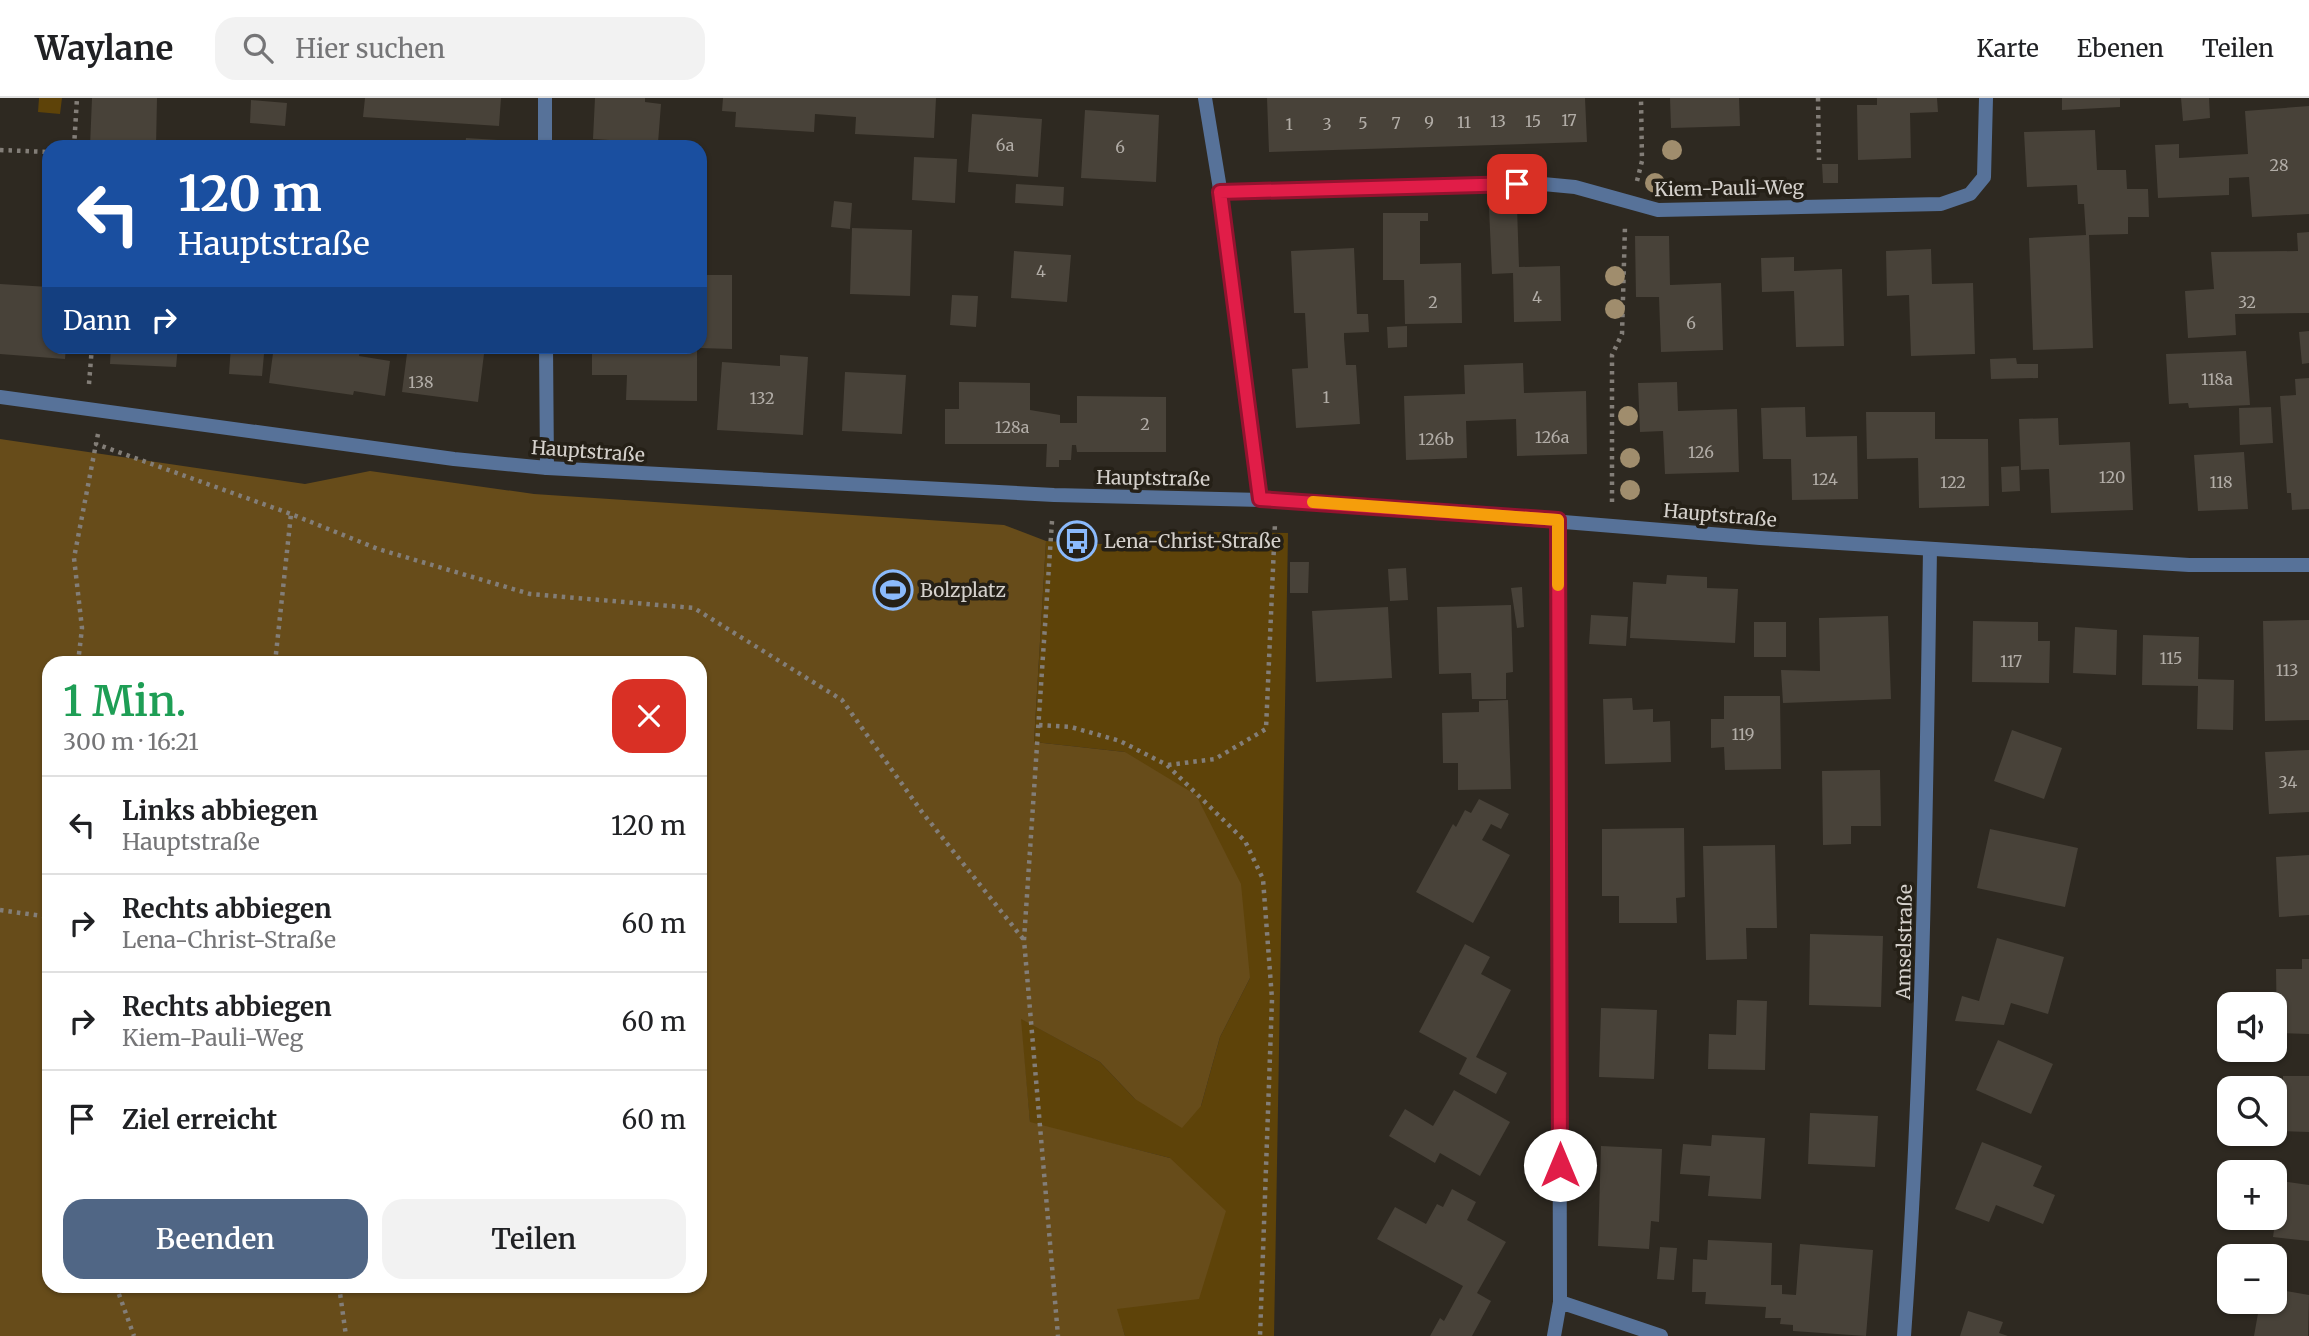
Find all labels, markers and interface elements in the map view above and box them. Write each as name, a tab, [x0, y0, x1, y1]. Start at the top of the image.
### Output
search box	[215, 17, 705, 80]
text: Waylane	[35, 28, 173, 69]
icon: search	[239, 29, 277, 67]
text: Hier suchen	[295, 32, 445, 65]
text: Karte	[1976, 33, 2039, 64]
text: Ebenen	[2077, 33, 2164, 64]
text: Teilen	[2202, 33, 2274, 64]
house number: 17	[1561, 110, 1577, 130]
house number: 13	[1490, 111, 1506, 131]
house number: 15	[1525, 111, 1541, 131]
house number: 9	[1424, 112, 1434, 132]
house number: 11	[1457, 112, 1471, 132]
house number: 5	[1358, 113, 1368, 133]
house number: 7	[1391, 113, 1401, 133]
house number: 1	[1285, 114, 1293, 134]
house number: 3	[1322, 114, 1332, 134]
house number: 6a	[996, 135, 1015, 155]
house number: 6	[1115, 137, 1125, 157]
pin	[1487, 154, 1547, 214]
house number: 28	[2270, 155, 2288, 175]
text: 120 m	[178, 163, 322, 224]
icon: arrive	[1498, 165, 1536, 203]
icon: left	[63, 168, 154, 259]
street label: Kiem-Pauli-Weg	[1654, 175, 1805, 201]
text: Hauptstraße	[178, 224, 370, 264]
house number: 4	[1036, 261, 1046, 281]
house number: 4	[1532, 287, 1542, 307]
house number: 2	[1428, 292, 1438, 312]
house number: 32	[2238, 292, 2256, 312]
icon: right	[145, 301, 183, 339]
text: Dann	[63, 304, 131, 337]
house number: 6	[1686, 313, 1696, 333]
house number: 118a	[2201, 369, 2233, 389]
house number: 138	[408, 372, 434, 392]
house number: 1	[1322, 387, 1330, 407]
house number: 132	[750, 388, 774, 408]
house number: 2	[1140, 414, 1150, 434]
house number: 128a	[995, 417, 1030, 437]
house number: 126a	[1535, 427, 1570, 447]
house number: 126b	[1418, 429, 1454, 449]
street label: Hauptstraße	[530, 435, 646, 467]
house number: 126	[1688, 442, 1714, 462]
street label: Hauptstraße	[1096, 465, 1210, 491]
house number: 120	[2099, 467, 2125, 487]
house number: 124	[1812, 469, 1838, 489]
house number: 122	[1940, 472, 1966, 492]
house number: 118	[2209, 472, 2233, 492]
street label: Hauptstraße	[1662, 498, 1778, 532]
bus stop icon: Lena-Christ-Straße	[1056, 520, 1098, 562]
place label: Lena-Christ-Straße	[1104, 529, 1281, 553]
sports icon: Bolzplatz	[872, 569, 914, 611]
place label: Bolzplatz	[920, 578, 1006, 602]
house number: 115	[2160, 648, 2182, 668]
house number: 117	[2000, 651, 2022, 671]
house number: 113	[2276, 660, 2298, 680]
text: 1 Min.	[63, 675, 187, 727]
button: close	[612, 679, 686, 753]
house number: 119	[1732, 724, 1754, 744]
text: 300 m · 16:21	[63, 727, 199, 756]
house number: 34	[2279, 772, 2298, 792]
text: Links abbiegen	[122, 794, 318, 827]
icon: left	[63, 806, 101, 844]
text: 120 m	[611, 809, 686, 842]
text: Hauptstraße	[122, 827, 260, 856]
street label: Amselstraße	[1891, 884, 1917, 1001]
text: Rechts abbiegen	[122, 892, 332, 925]
icon: right	[63, 904, 101, 942]
text: 60 m	[622, 907, 686, 940]
text: Lena-Christ-Straße	[122, 925, 336, 954]
text: Rechts abbiegen	[122, 990, 332, 1023]
map controls	[2217, 992, 2287, 1314]
button: sound	[2217, 992, 2287, 1062]
icon: right	[63, 1002, 101, 1040]
text: 60 m	[622, 1005, 686, 1038]
text: Kiem-Pauli-Weg	[122, 1023, 303, 1052]
button: search	[2217, 1076, 2287, 1146]
icon: arrive	[63, 1100, 101, 1138]
text: Ziel erreicht	[122, 1103, 277, 1136]
text: 60 m	[622, 1103, 686, 1136]
position arrow	[1523, 1128, 1597, 1202]
button: +	[2217, 1160, 2287, 1230]
button: Beenden	[63, 1199, 368, 1279]
button: Teilen	[382, 1199, 686, 1279]
button: −	[2217, 1244, 2287, 1314]

